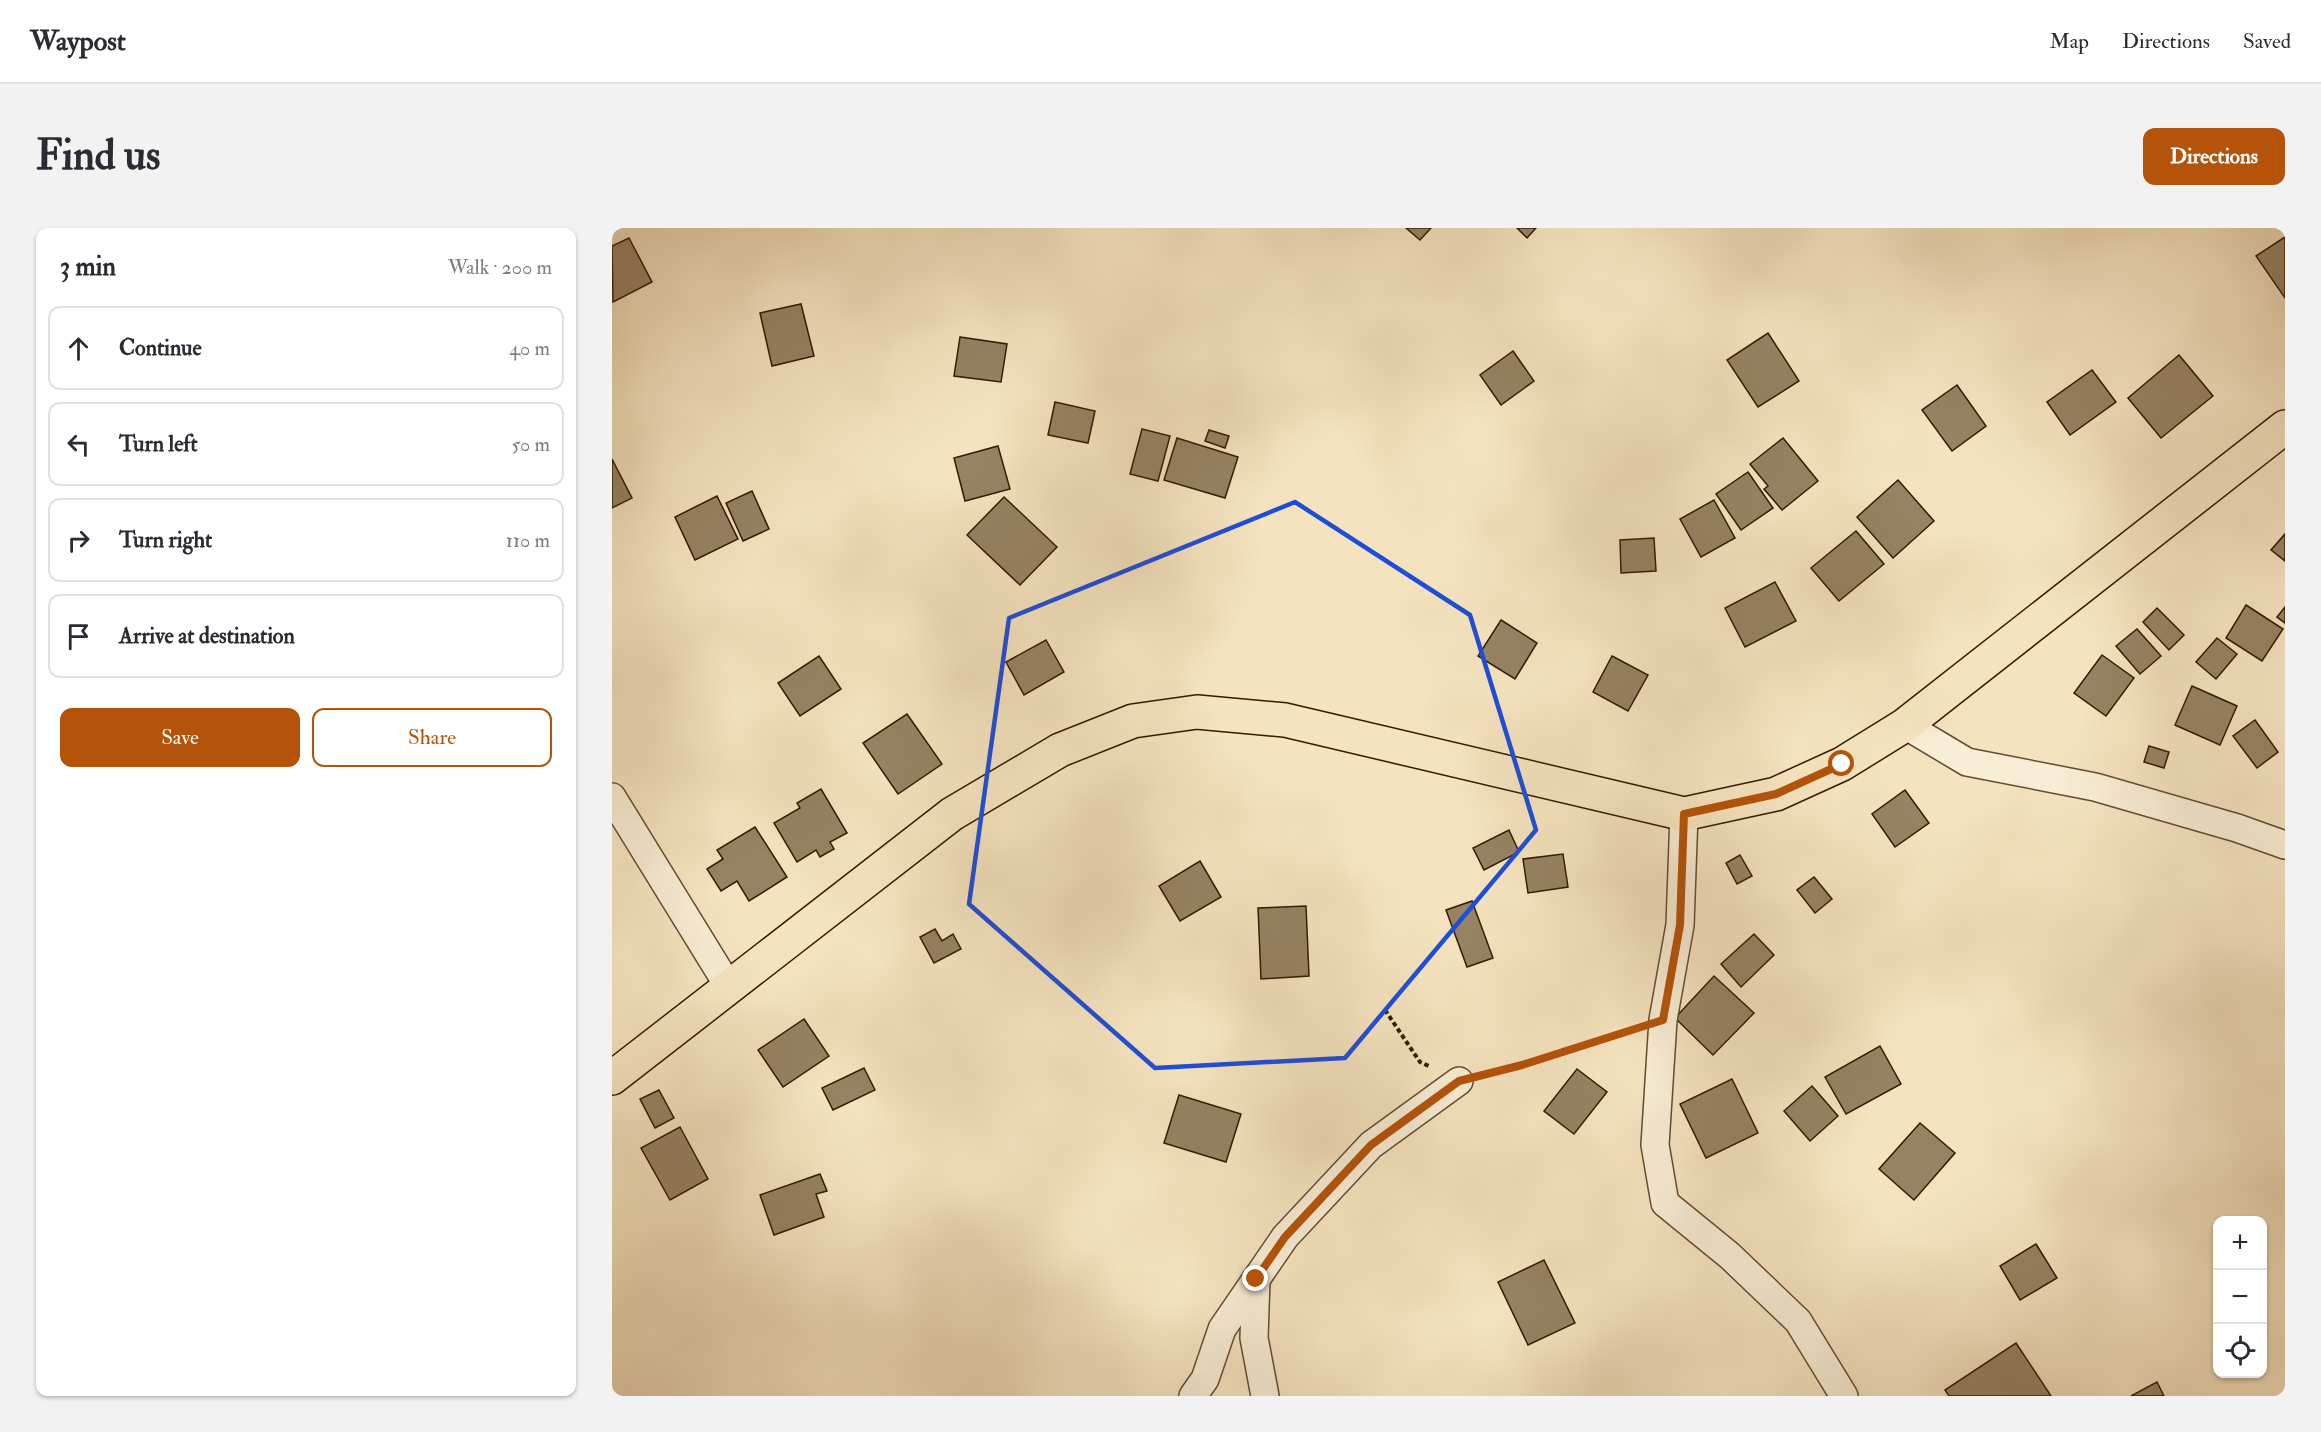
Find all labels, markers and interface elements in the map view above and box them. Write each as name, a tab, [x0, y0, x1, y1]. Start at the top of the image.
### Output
text: Waypost	[30, 24, 126, 59]
text: Map	[2049, 28, 2089, 55]
text: Directions	[2122, 28, 2210, 55]
text: Saved	[2243, 28, 2291, 55]
button: Directions	[2143, 128, 2285, 185]
text: Find us	[36, 130, 160, 182]
text: 3 min	[60, 251, 116, 283]
text: Walk · 200 m	[448, 255, 552, 280]
icon: ahead	[62, 332, 95, 365]
text: Continue	[119, 334, 202, 362]
text: 40 m	[509, 336, 550, 361]
icon: left	[62, 428, 95, 461]
text: Turn left	[119, 430, 198, 458]
text: 50 m	[511, 432, 550, 457]
icon: right	[62, 524, 95, 557]
text: Turn right	[119, 526, 212, 554]
text: 110 m	[506, 528, 550, 553]
icon: arrive	[62, 620, 95, 653]
text: Arrive at destination	[119, 622, 295, 650]
button: Save	[60, 708, 300, 767]
button: Share	[312, 708, 552, 767]
route start	[1828, 750, 1854, 776]
map controls	[2213, 1216, 2267, 1378]
button: +	[2213, 1216, 2267, 1270]
route end	[1242, 1265, 1268, 1291]
button: −	[2213, 1270, 2267, 1324]
button: locate	[2213, 1324, 2267, 1378]

